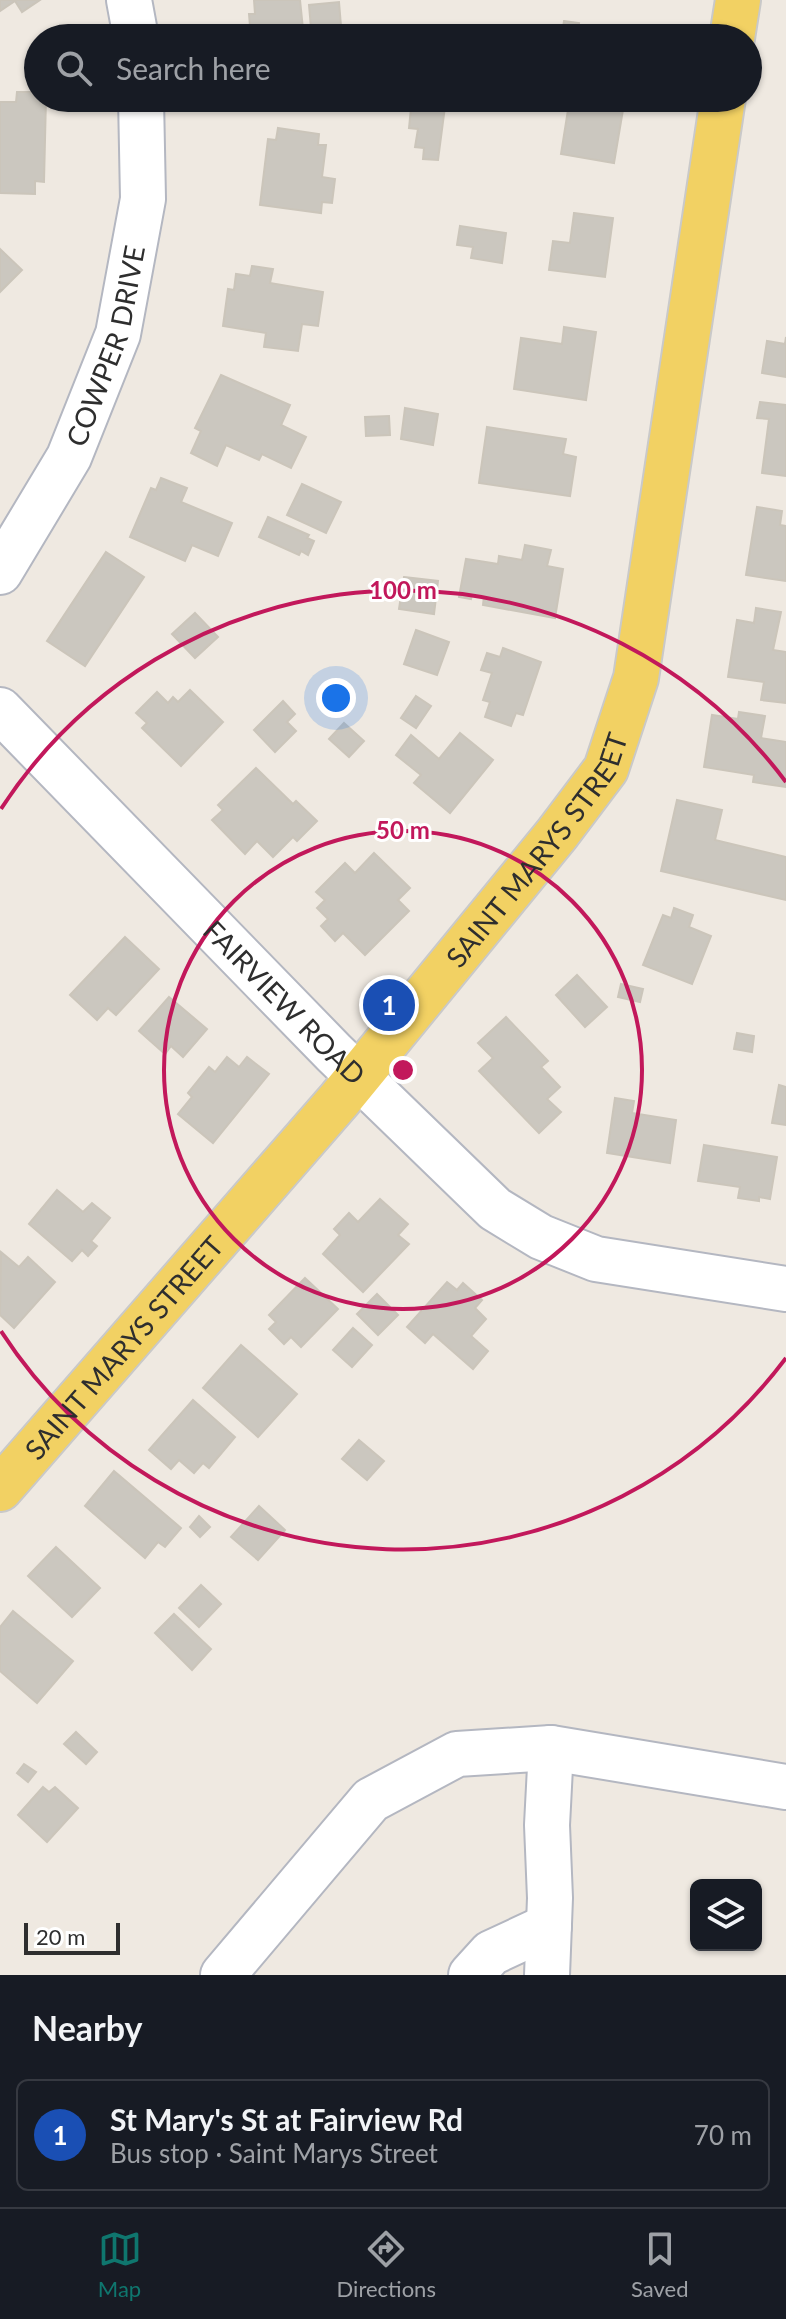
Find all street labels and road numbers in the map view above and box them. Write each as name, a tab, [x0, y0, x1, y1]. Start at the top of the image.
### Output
street label: COWPER DRIVE	[58, 242, 151, 451]
street label: SAINT MARYS STREET	[438, 728, 634, 974]
street label: FAIRVIEW ROAD	[197, 913, 373, 1091]
street label: SAINT MARYS STREET	[17, 1228, 230, 1466]

